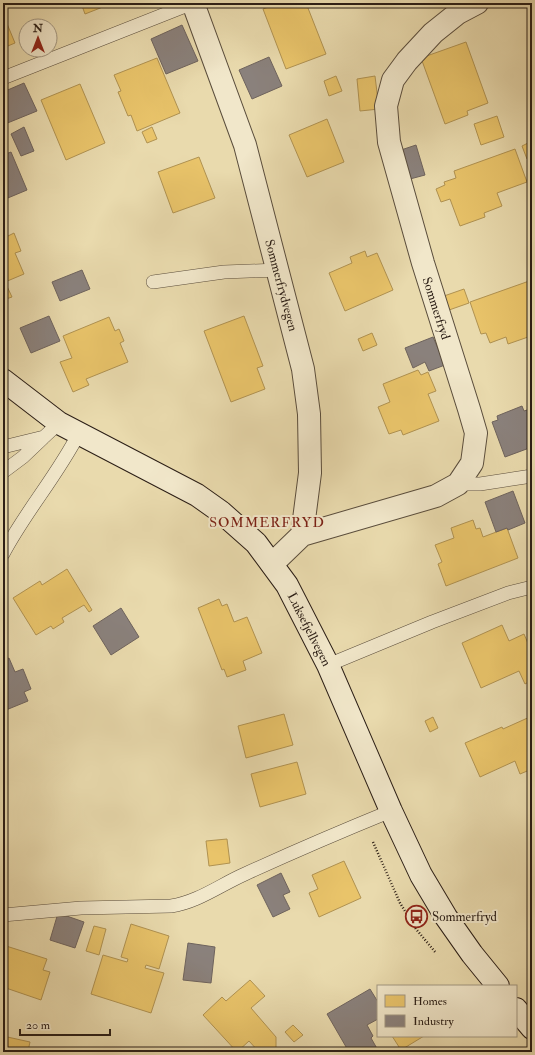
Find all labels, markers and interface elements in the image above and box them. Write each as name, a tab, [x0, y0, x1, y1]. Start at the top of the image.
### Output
north arrow	[18, 18, 58, 58]
text: N	[32, 22, 44, 35]
street label: Sommerfrydvegen	[260, 238, 301, 333]
street label: Sommerfryd	[417, 275, 454, 343]
district label: SOMMERFRYD	[209, 514, 325, 531]
street label: Luksefjellvegen	[284, 590, 335, 669]
bus stop icon: Sommerfryd	[403, 903, 429, 929]
place label: Sommerfryd	[432, 909, 498, 926]
legend	[377, 985, 517, 1037]
text: Homes	[413, 994, 447, 1009]
scale bar	[20, 1011, 110, 1037]
text: Industry	[413, 1014, 455, 1029]
text: 20 m	[26, 1018, 51, 1033]

